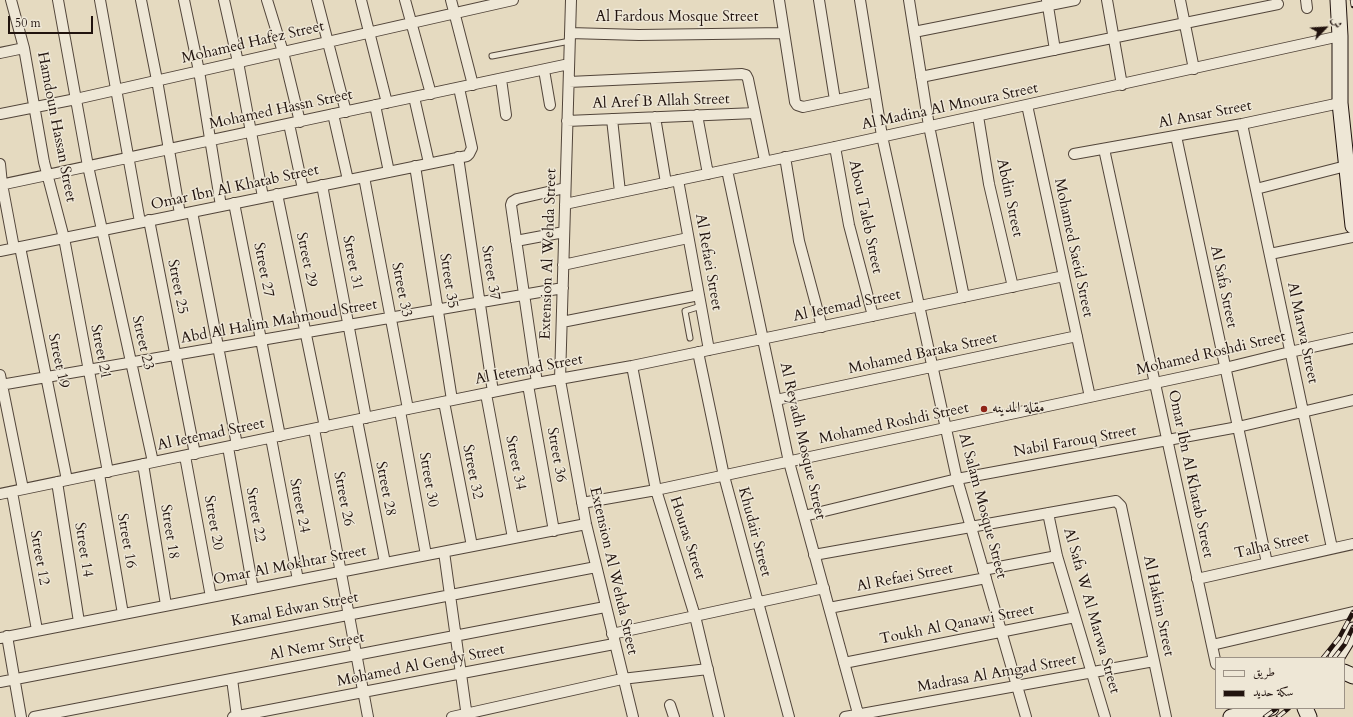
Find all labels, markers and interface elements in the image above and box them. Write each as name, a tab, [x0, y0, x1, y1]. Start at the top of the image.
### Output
scale bar	[10, 8, 95, 34]
north arrow	[1305, 8, 1345, 48]
street label: Al Fardous Mosque Street	[596, 9, 758, 27]
text: 50 m	[15, 15, 41, 31]
text: ش	[1327, 15, 1345, 31]
street label: Mohamed Hafez Street	[180, 18, 326, 68]
street label: Hamdoun Hassan Street	[33, 50, 79, 204]
street label: Al Madina Al Mnoura Street	[860, 79, 1040, 135]
street label: Mohamed Hassn Street	[208, 86, 354, 134]
street label: Al Aref B Allah Street	[592, 91, 730, 113]
street label: Al Ansar Street	[1157, 97, 1253, 133]
street label: Abdin Street	[992, 157, 1026, 239]
street label: Abou Taleb Street	[844, 159, 886, 275]
street label: Omar Ibn Al Khatab Street	[149, 161, 321, 215]
street label: Extension Al Wehda Street	[537, 168, 561, 340]
street label: Mohamed Saeid Street	[1049, 177, 1097, 319]
street label: Al Refaei Street	[691, 212, 725, 312]
street label: Street 29	[291, 231, 321, 289]
street label: Street 31	[338, 234, 366, 292]
street label: Street 27	[249, 241, 277, 299]
street label: Street 37	[477, 244, 503, 302]
street label: Al Safa Street	[1205, 244, 1241, 330]
street label: Street 35	[435, 252, 461, 310]
street label: Street 25	[163, 258, 191, 316]
street label: Street 33	[387, 261, 415, 319]
street label: Al Marwa Street	[1282, 281, 1322, 385]
street label: Al Ietemad Street	[792, 286, 902, 326]
street label: Abd Al Halim Mahmoud Street	[179, 296, 379, 348]
street label: Street 23	[127, 314, 157, 372]
street label: Street 21	[86, 323, 114, 381]
street label: Mohamed Roshdi Street	[1135, 328, 1287, 380]
street label: Mohamed Baraka Street	[847, 329, 999, 379]
street label: Street 19	[43, 332, 73, 390]
street label: Al Ietemad Street	[474, 351, 584, 389]
street label: Al Reyadh Mosque Street	[775, 361, 829, 521]
street label: Omar Ibn Al Khatab Street	[1163, 388, 1217, 560]
street label: Mohamed Roshdi Street	[818, 399, 970, 449]
place label: مقلة المدينه	[992, 400, 1045, 418]
marker: مقلة المدينه	[979, 404, 989, 414]
street label: Al Ietemad Street	[156, 415, 266, 455]
street label: Nabil Farouq Street	[1012, 422, 1138, 462]
street label: Street 36	[542, 426, 570, 484]
street label: Al Salam Mosque Street	[954, 431, 1010, 581]
street label: Street 34	[501, 434, 529, 492]
street label: Street 32	[458, 443, 486, 501]
street label: Street 30	[414, 451, 442, 509]
street label: Street 28	[371, 460, 399, 518]
street label: Street 26	[329, 470, 357, 528]
street label: Street 24	[285, 477, 313, 535]
street label: Extension Al Wehda Street	[585, 485, 641, 657]
street label: Khudair Street	[733, 485, 775, 579]
street label: Street 22	[241, 486, 269, 544]
street label: Street 20	[199, 494, 227, 552]
street label: Houras Street	[665, 494, 709, 582]
street label: Street 18	[156, 503, 182, 561]
street label: Street 16	[112, 512, 140, 570]
street label: Street 14	[70, 521, 96, 579]
street label: Al Safa W Al Marwa Street	[1059, 526, 1123, 696]
street label: Street 12	[25, 529, 53, 587]
street label: Talha Street	[1233, 529, 1311, 563]
street label: Omar Al Mokhtar Street	[212, 542, 368, 590]
street label: Al Hakim Street	[1139, 554, 1177, 658]
street label: Al Refaei Street	[855, 560, 955, 596]
street label: Kamal Edwan Street	[230, 589, 360, 631]
street label: Toukh Al Qanawi Street	[878, 601, 1036, 649]
street label: Al Nemr Street	[268, 629, 366, 665]
street label: Mohamed Al Gendy Street	[336, 641, 506, 691]
street label: Madrasa Al Amgad Street	[916, 651, 1078, 697]
legend	[1215, 657, 1345, 709]
text: طريق	[1253, 664, 1275, 680]
text: سكة حديد	[1253, 684, 1293, 700]

